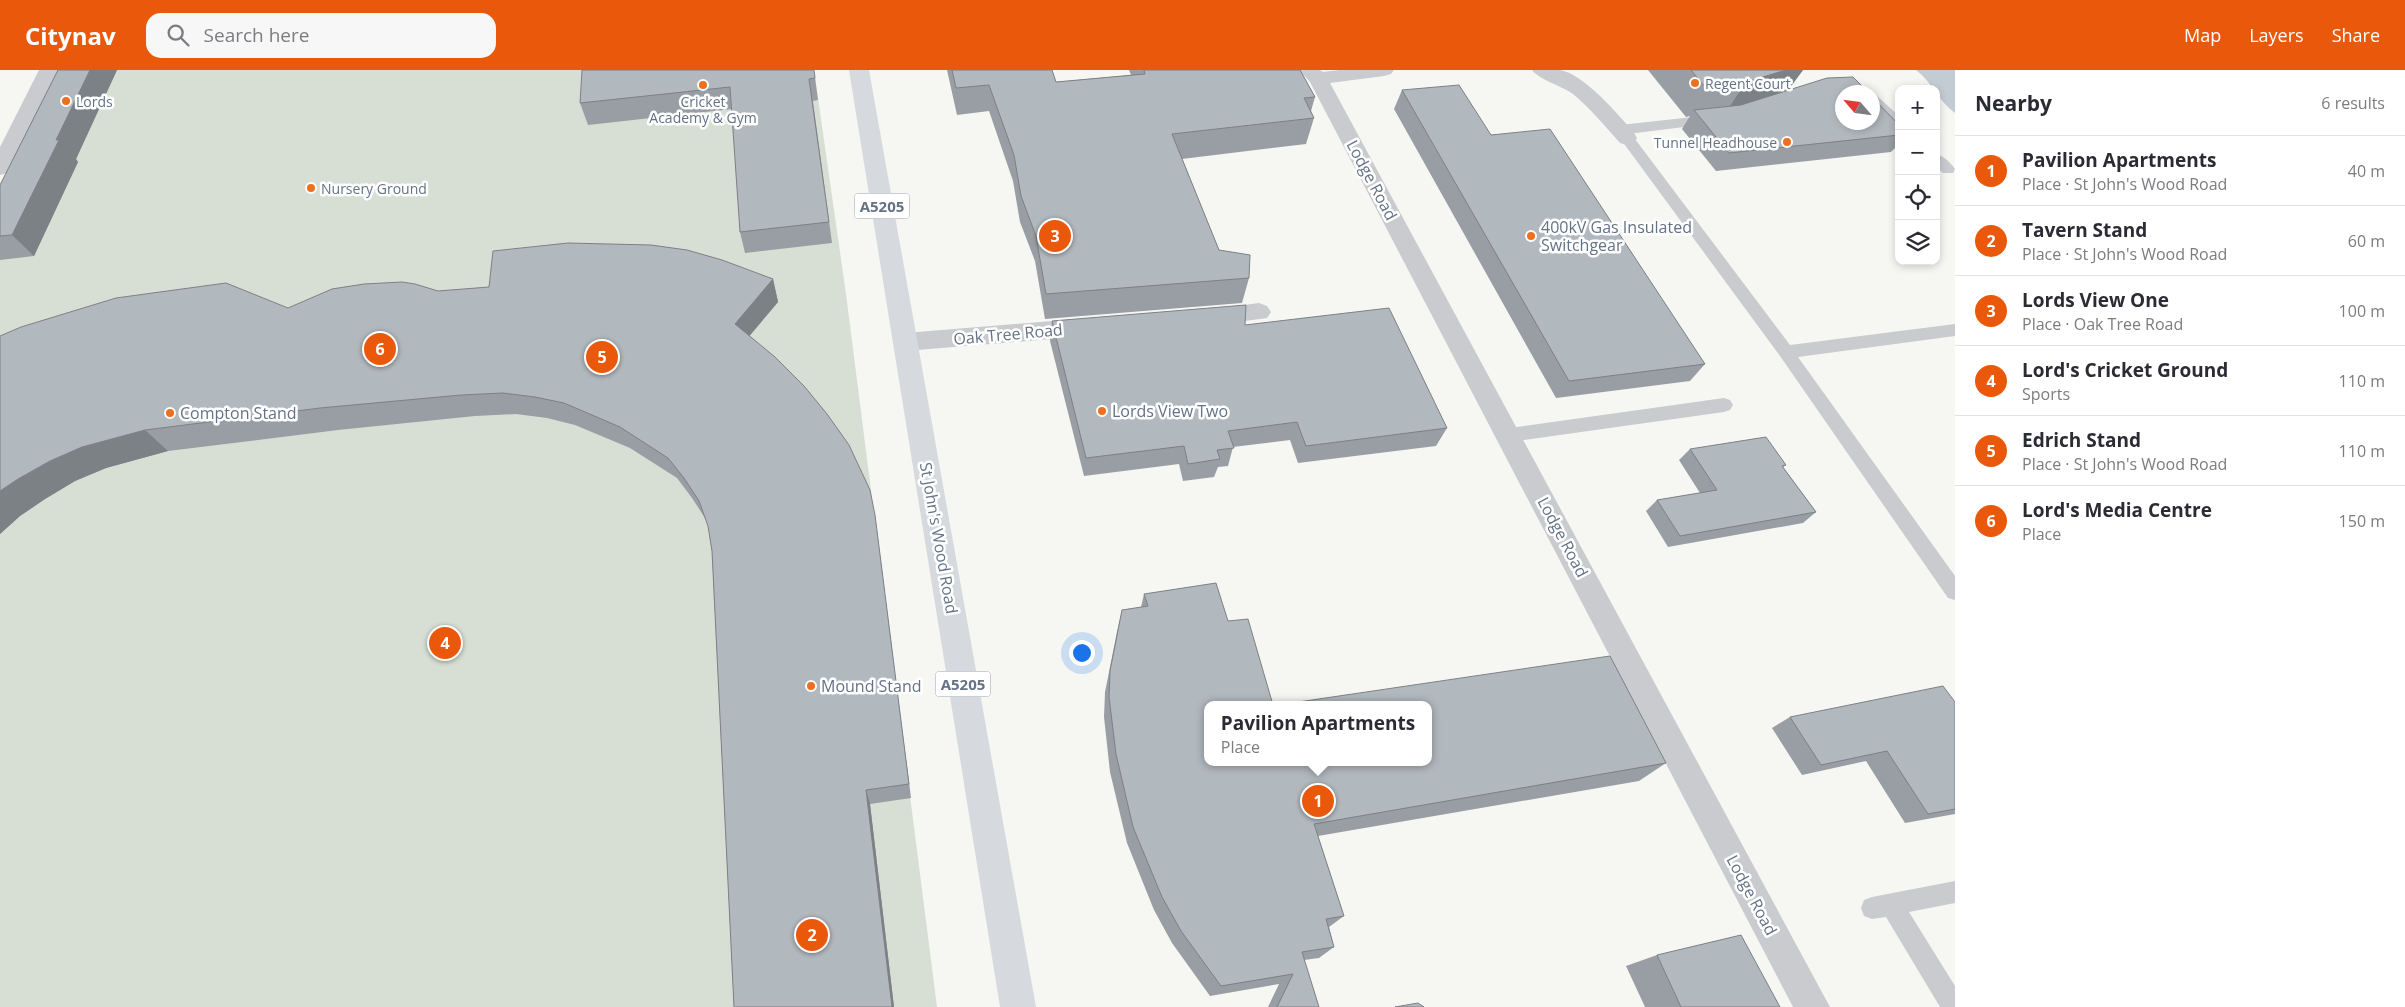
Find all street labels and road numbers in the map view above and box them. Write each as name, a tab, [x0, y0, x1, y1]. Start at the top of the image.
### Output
street label: Lodge Road	[1342, 136, 1402, 224]
road number: A5205	[854, 194, 910, 218]
street label: Oak Tree Road	[952, 318, 1064, 350]
street label: St John's Wood Road	[915, 460, 963, 616]
street label: Lodge Road	[1533, 493, 1593, 581]
road number: A5205	[936, 672, 990, 696]
street label: Lodge Road	[1722, 851, 1782, 939]

